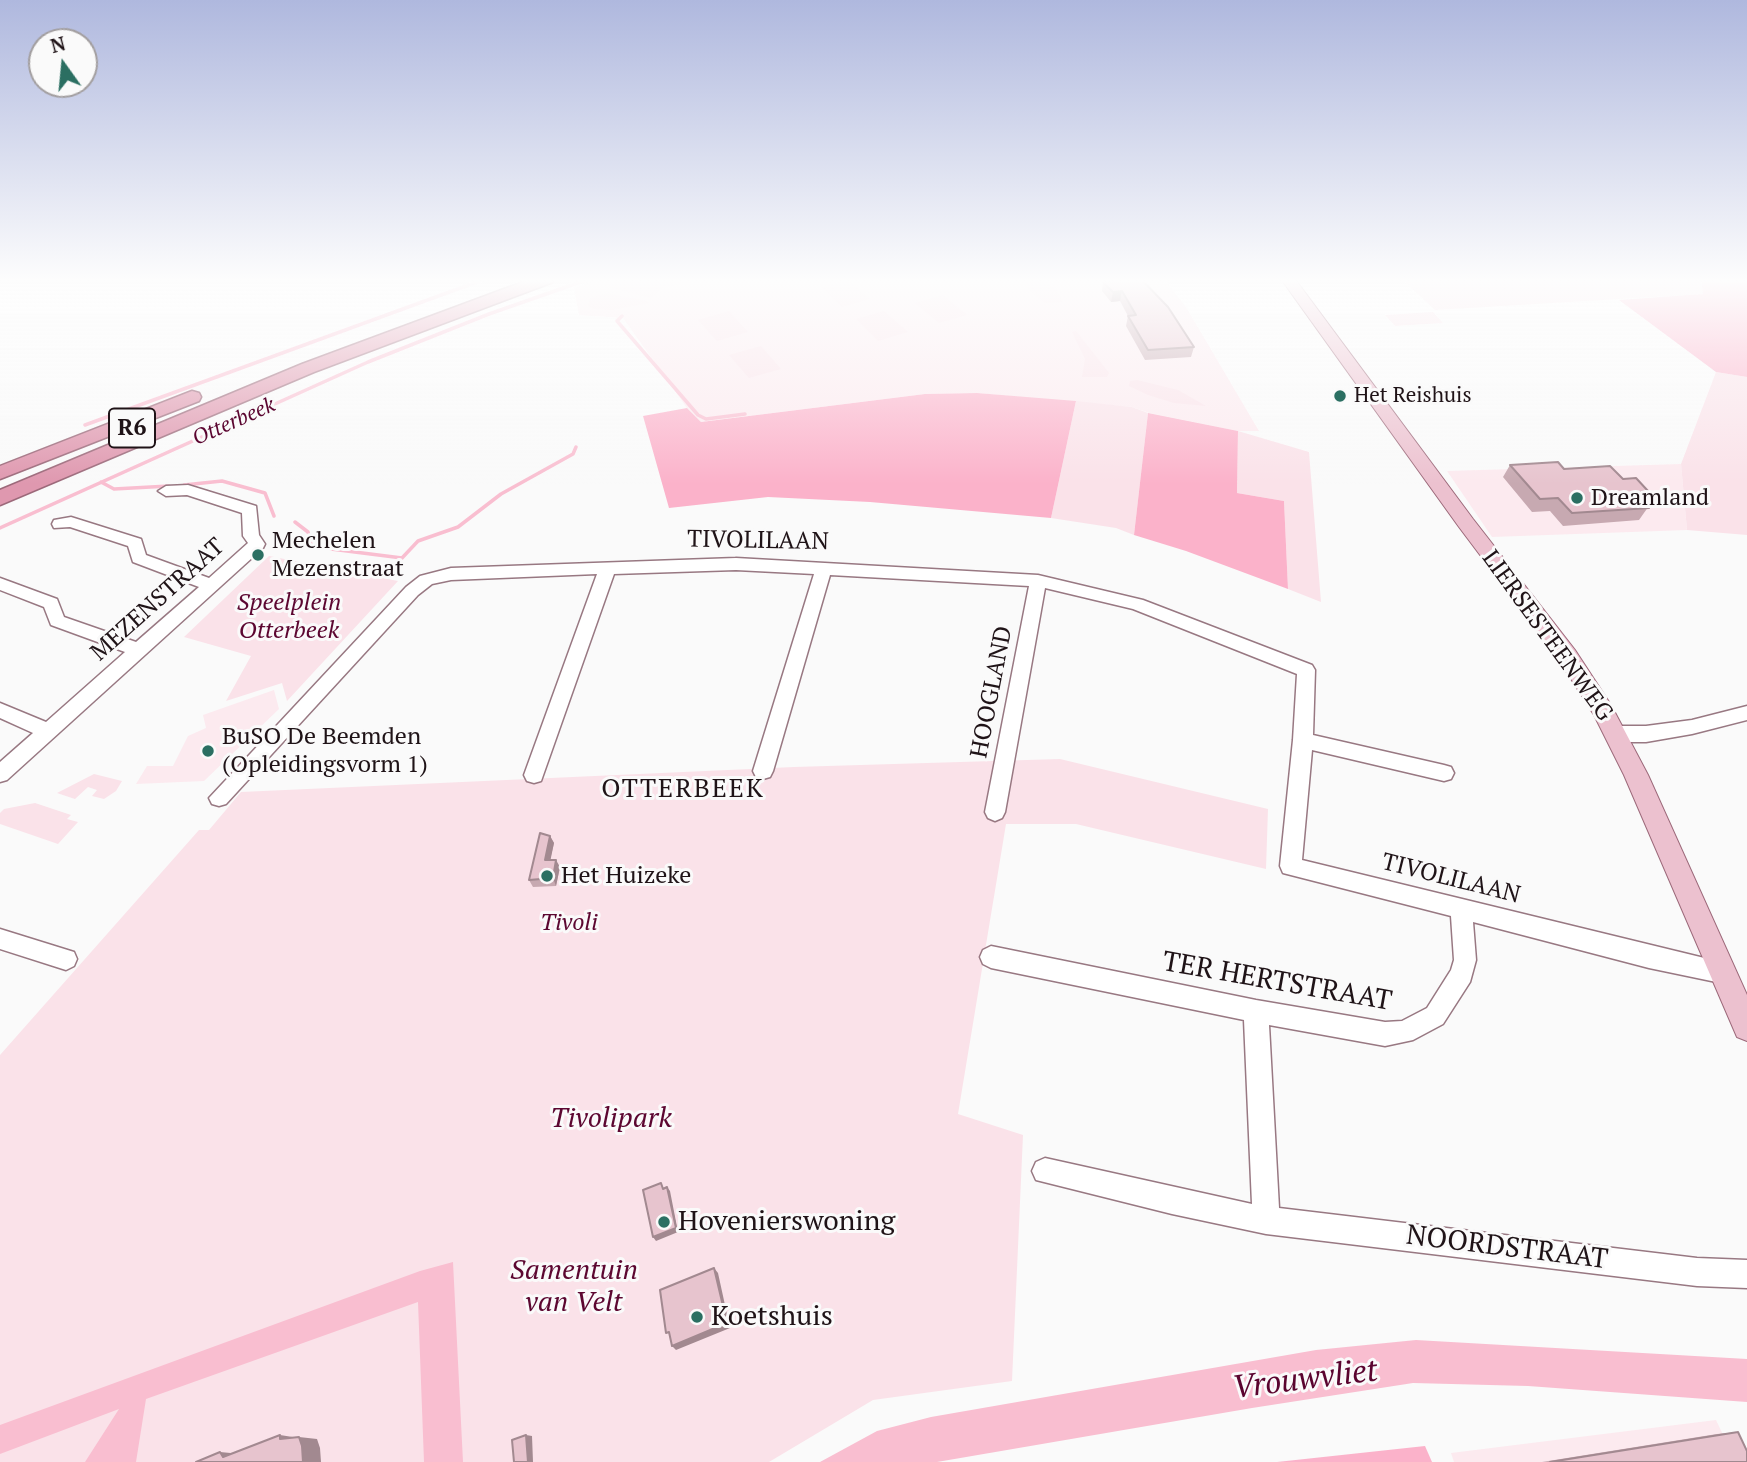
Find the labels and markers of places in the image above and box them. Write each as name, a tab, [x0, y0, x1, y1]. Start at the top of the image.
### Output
place label: Het Reishuis	[1354, 383, 1471, 409]
marker: Het Reishuis	[1332, 388, 1348, 404]
place label: Dreamland	[1591, 484, 1709, 512]
marker: Dreamland	[1569, 490, 1585, 506]
place label: Mechelen Mezenstraat	[272, 527, 404, 583]
marker: Mechelen Mezenstraat	[250, 547, 266, 563]
place label: BuSO De Beemden (Opleidingsvorm 1)	[222, 723, 428, 779]
marker: BuSO De Beemden (Opleidingsvorm 1)	[200, 743, 216, 759]
place label: Het Huizeke	[561, 862, 691, 890]
marker: Het Huizeke	[539, 868, 555, 884]
place label: Hovenierswoning	[678, 1205, 895, 1239]
marker: Hovenierswoning	[656, 1214, 672, 1230]
place label: Koetshuis	[711, 1300, 833, 1334]
marker: Koetshuis	[689, 1309, 705, 1325]

